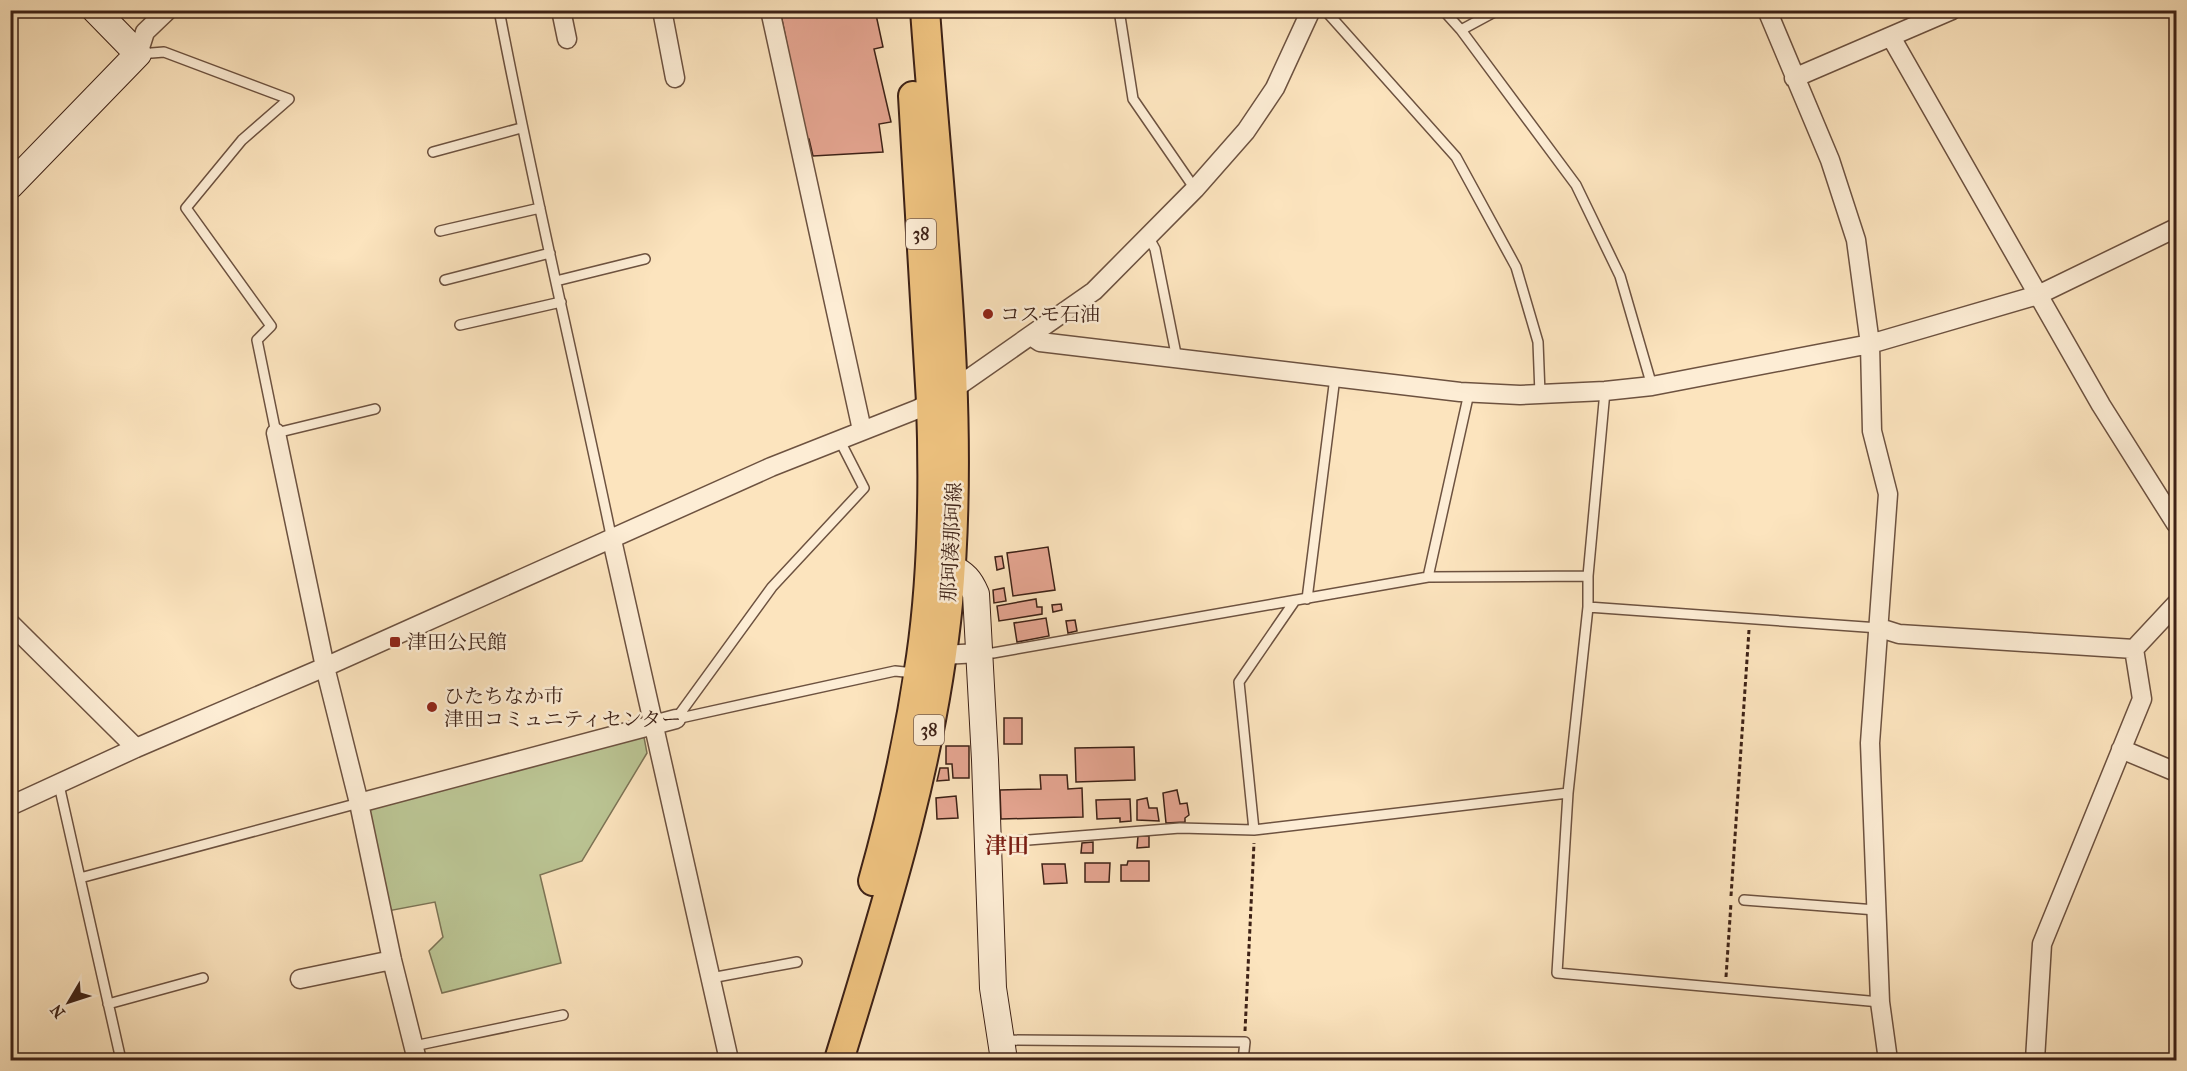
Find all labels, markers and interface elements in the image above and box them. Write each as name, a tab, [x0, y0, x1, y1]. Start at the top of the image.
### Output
road number: 38	[906, 219, 936, 249]
place label: コスモ石油	[1000, 303, 1100, 326]
marker: コスモ石油	[981, 307, 995, 321]
street label: 那珂湊那珂線	[937, 482, 966, 603]
place label: 津田公民館	[407, 631, 507, 654]
marker: 津田公民館	[388, 635, 402, 649]
place label: ひたちなか市 津田コミュニティセンター	[444, 685, 681, 731]
marker: ひたちなか市 津田コミュニティセンター	[425, 700, 439, 714]
road number: 38	[914, 715, 944, 745]
district label: 津田	[985, 833, 1029, 859]
north arrow	[39, 972, 99, 1032]
text: N	[46, 1000, 69, 1022]

